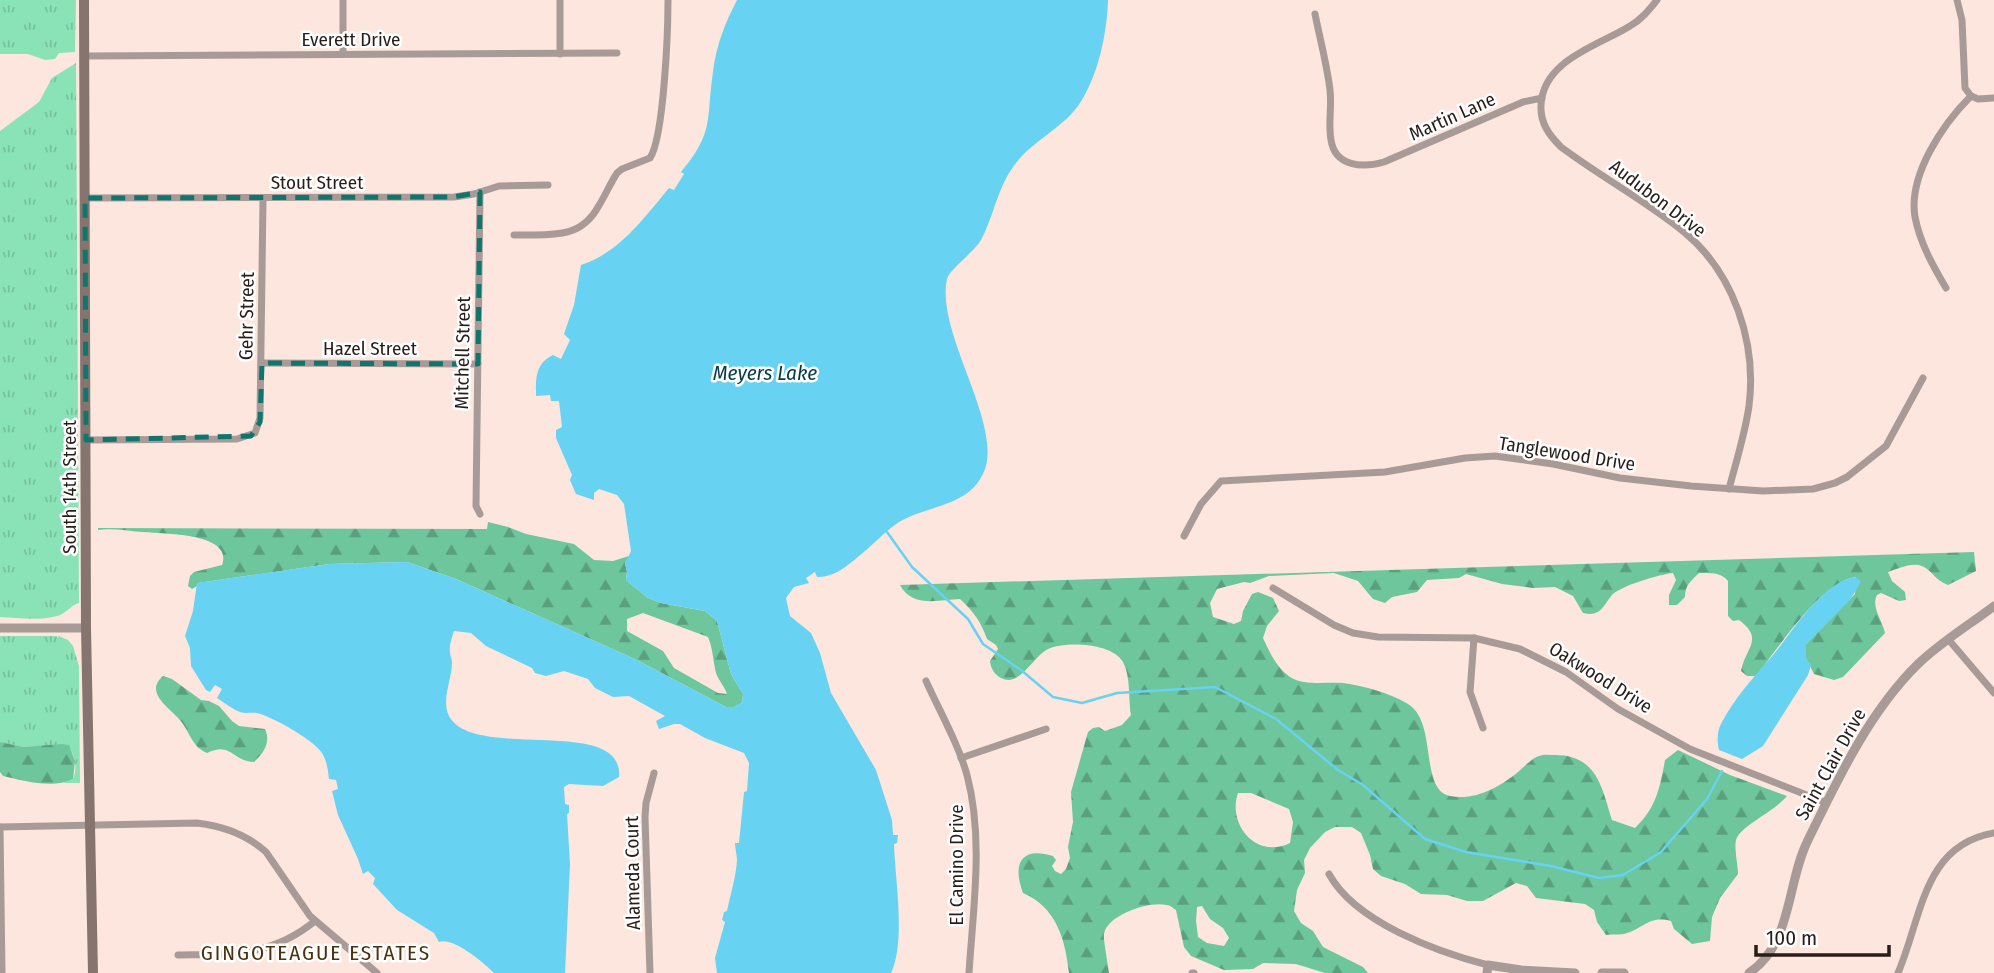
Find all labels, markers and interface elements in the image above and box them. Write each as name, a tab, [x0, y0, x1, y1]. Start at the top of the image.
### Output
street label: Everett Drive	[302, 28, 400, 51]
street label: Martin Lane	[1406, 87, 1499, 146]
street label: Audubon Drive	[1605, 155, 1710, 242]
street label: Stout Street	[271, 171, 364, 194]
street label: Gehr Street	[234, 271, 259, 360]
street label: Mitchell Street	[450, 296, 475, 410]
street label: Hazel Street	[323, 337, 418, 360]
water label: Meyers Lake	[713, 360, 817, 386]
street label: South 14th Street	[58, 419, 81, 554]
street label: Tanglewood Drive	[1497, 431, 1637, 476]
street label: Oakwood Drive	[1545, 637, 1657, 718]
street label: Saint Clair Drive	[1790, 704, 1871, 824]
street label: El Camino Drive	[945, 804, 968, 926]
street label: Alameda Court	[620, 815, 645, 930]
scale bar	[1756, 914, 1889, 958]
text: 100 m	[1766, 925, 1817, 951]
district label: GINGOTEAGUE ESTATES	[201, 940, 431, 966]

